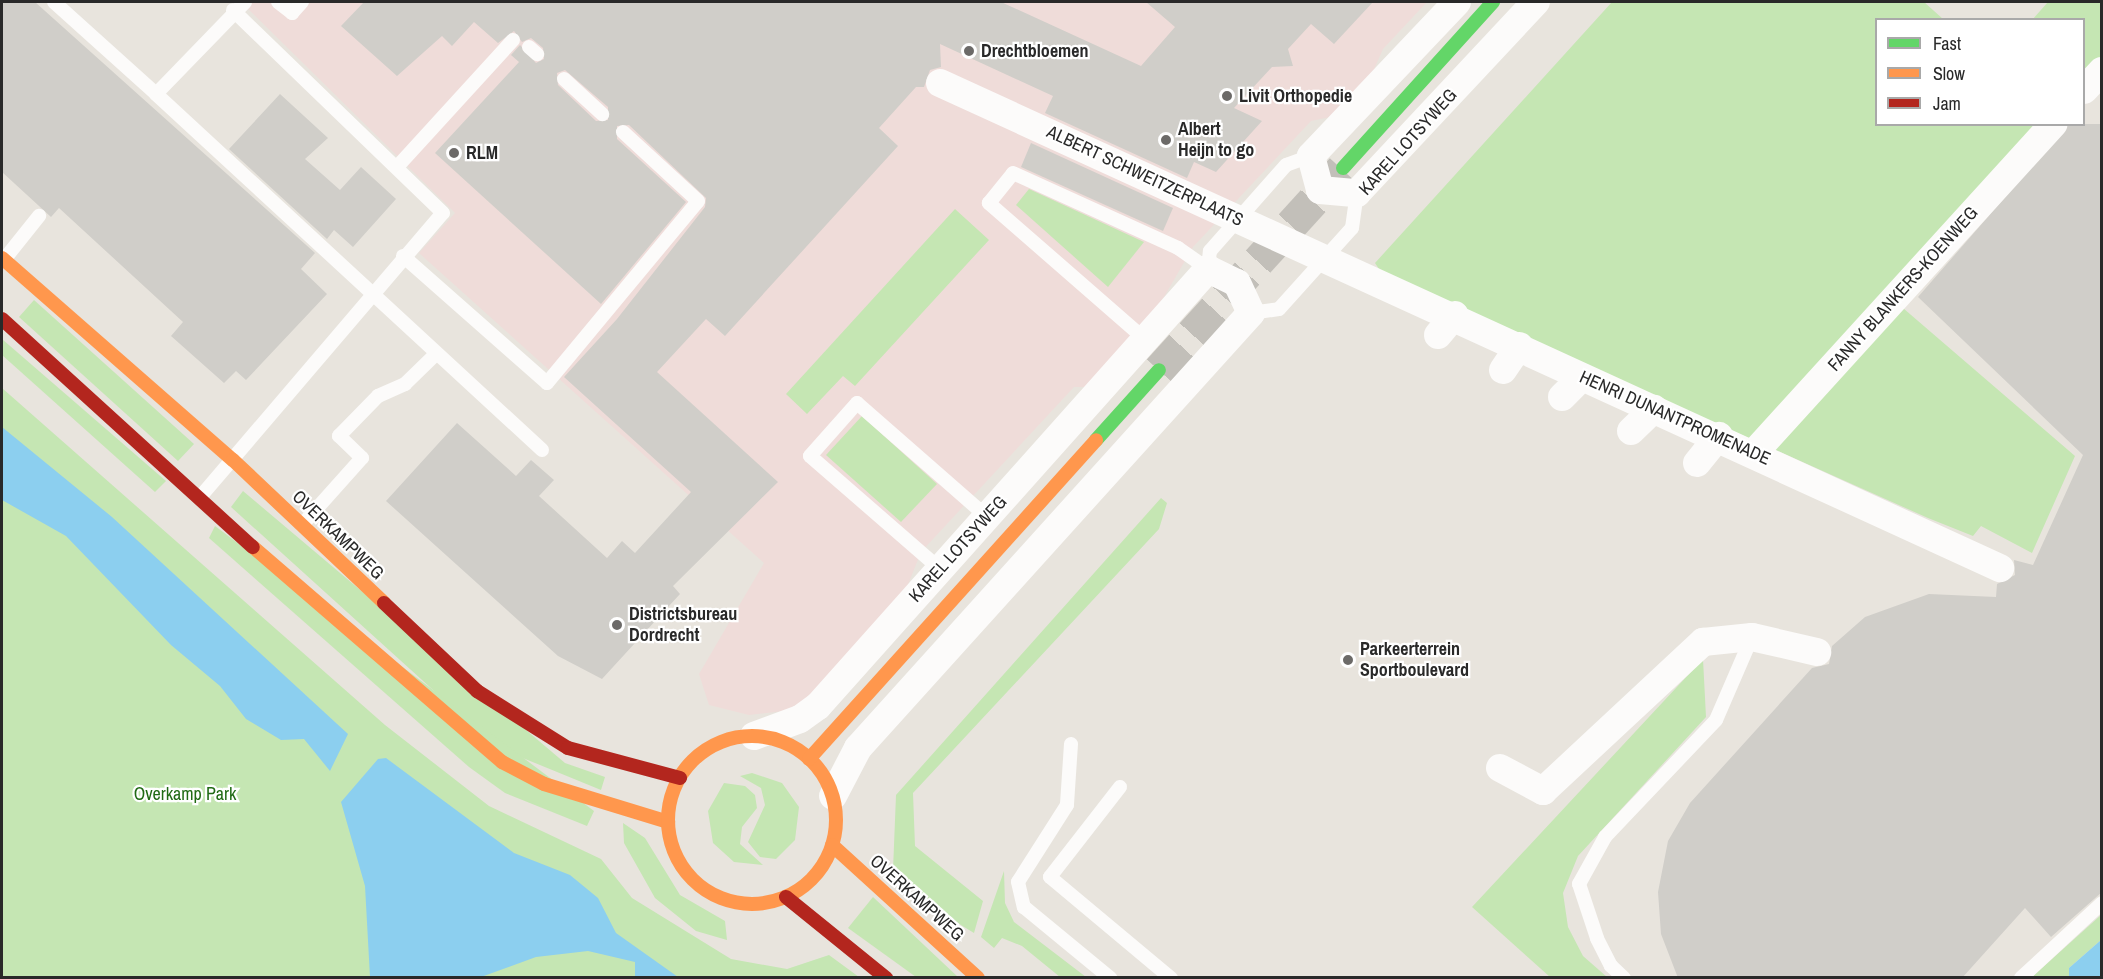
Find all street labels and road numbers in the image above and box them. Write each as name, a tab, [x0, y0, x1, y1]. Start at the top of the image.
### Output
street label: KAREL LOTSYWEG	[1354, 84, 1462, 200]
street label: ALBERT SCHWEITZERPLAATS	[1043, 121, 1247, 231]
street label: FANNY BLANKERS-KOENWEG	[1823, 202, 1983, 376]
street label: HENRI DUNANTPROMENADE	[1576, 366, 1774, 470]
street label: OVERKAMPWEG	[288, 486, 388, 584]
street label: KAREL LOTSYWEG	[904, 491, 1012, 607]
street label: OVERKAMPWEG	[866, 850, 968, 946]

